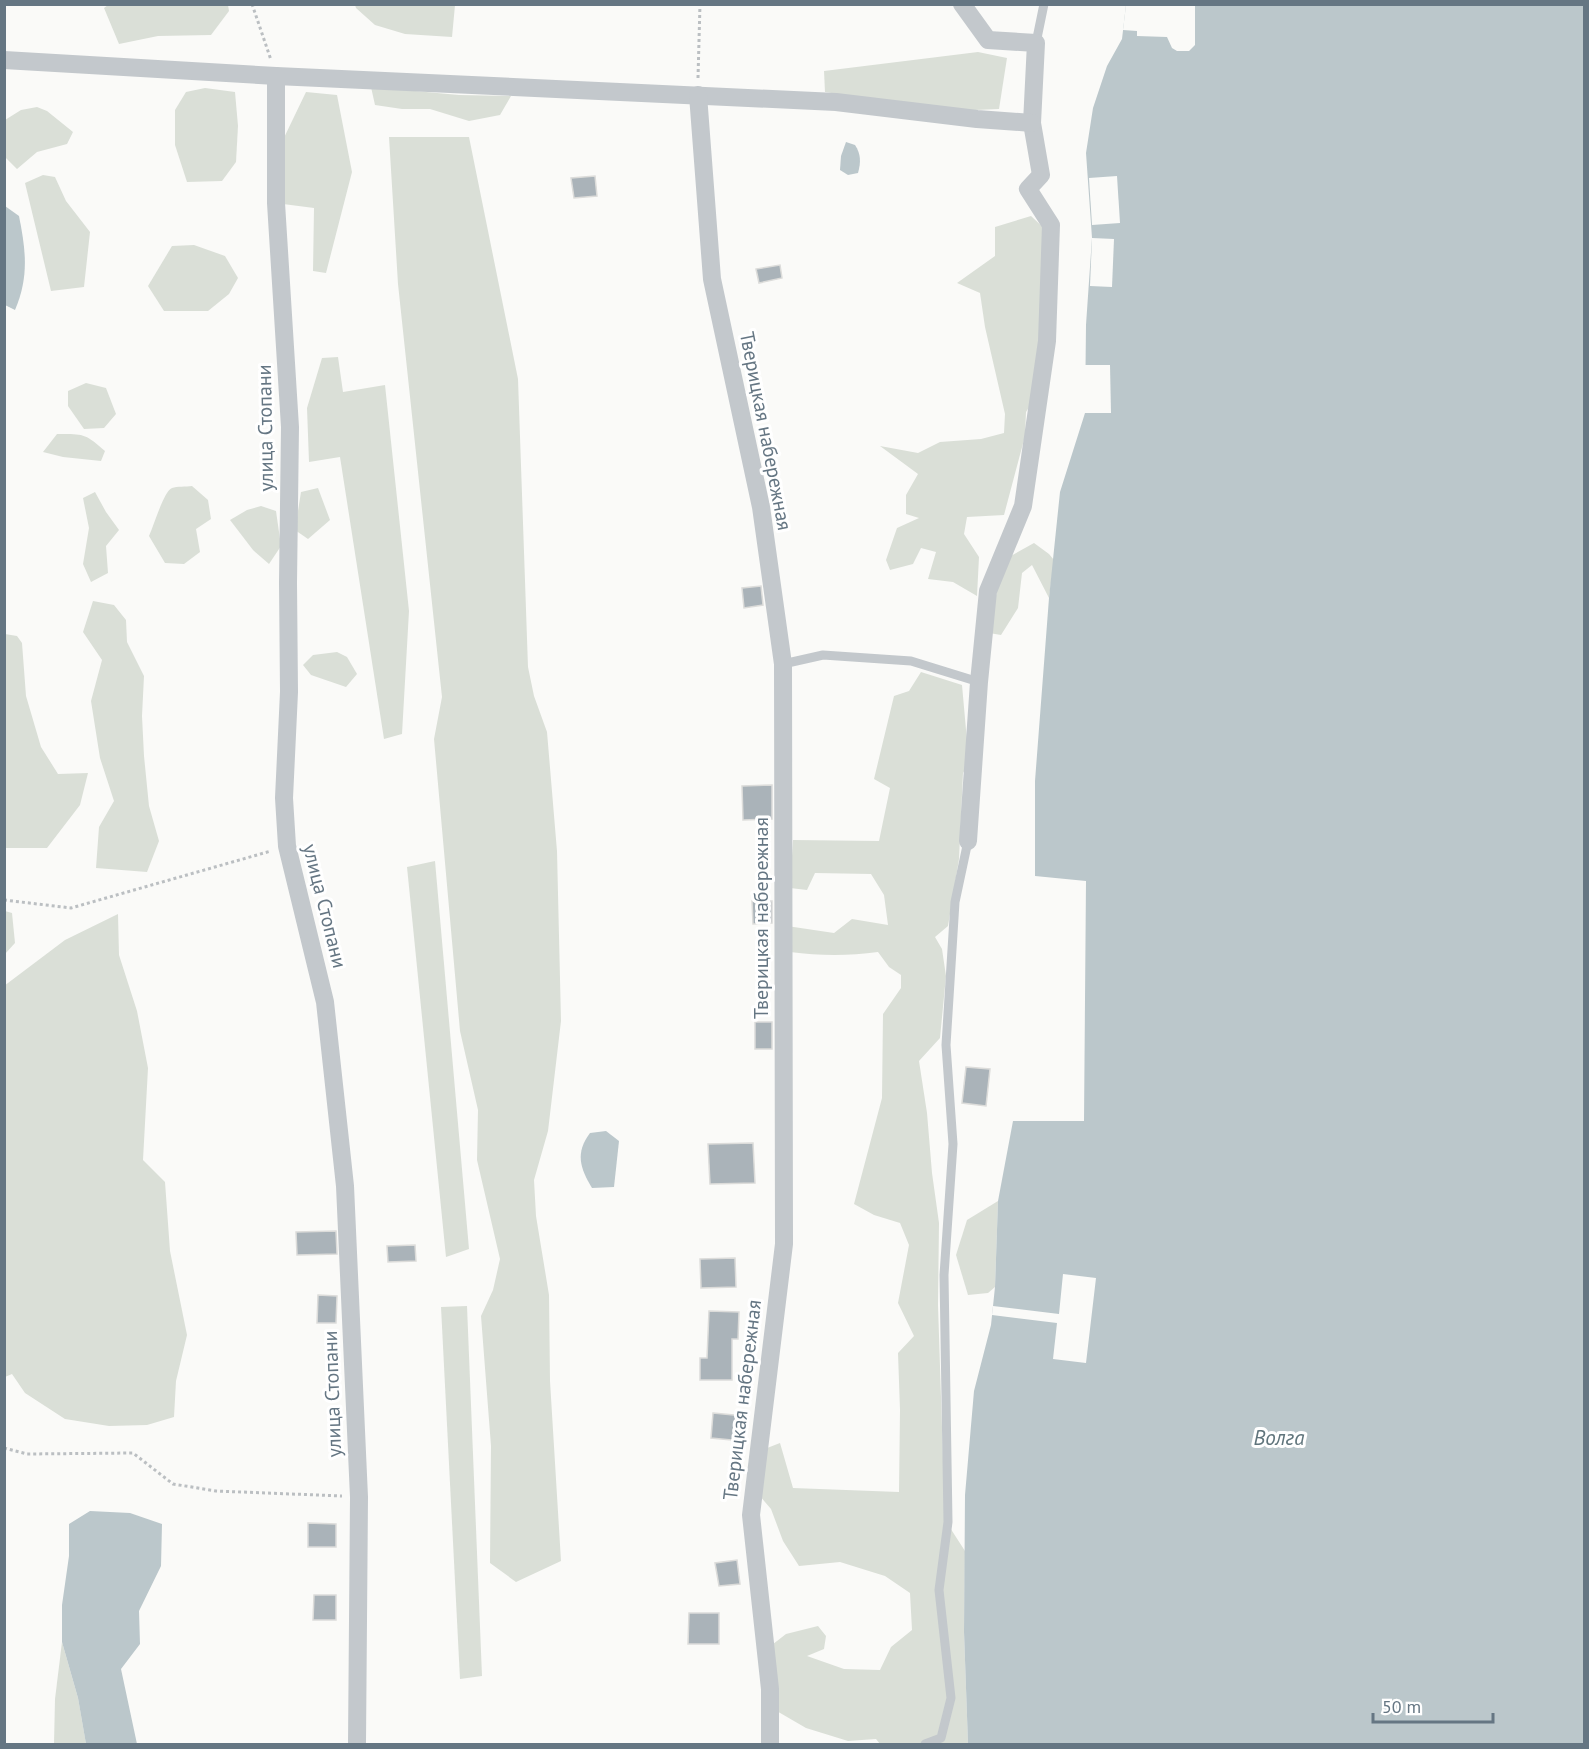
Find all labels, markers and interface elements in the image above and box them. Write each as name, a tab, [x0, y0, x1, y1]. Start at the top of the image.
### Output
street label: Тверицкая набережная	[734, 329, 798, 533]
street label: улица Стопани	[251, 364, 279, 492]
street label: Тверицкая набережная	[748, 817, 774, 1019]
street label: улица Стопани	[297, 841, 353, 971]
street label: Тверицкая набережная	[717, 1298, 767, 1502]
street label: улица Стопани	[317, 1330, 347, 1458]
water label: Волга	[1254, 1424, 1305, 1451]
scale bar	[1373, 1686, 1493, 1724]
text: 50 m	[1382, 1695, 1421, 1718]

